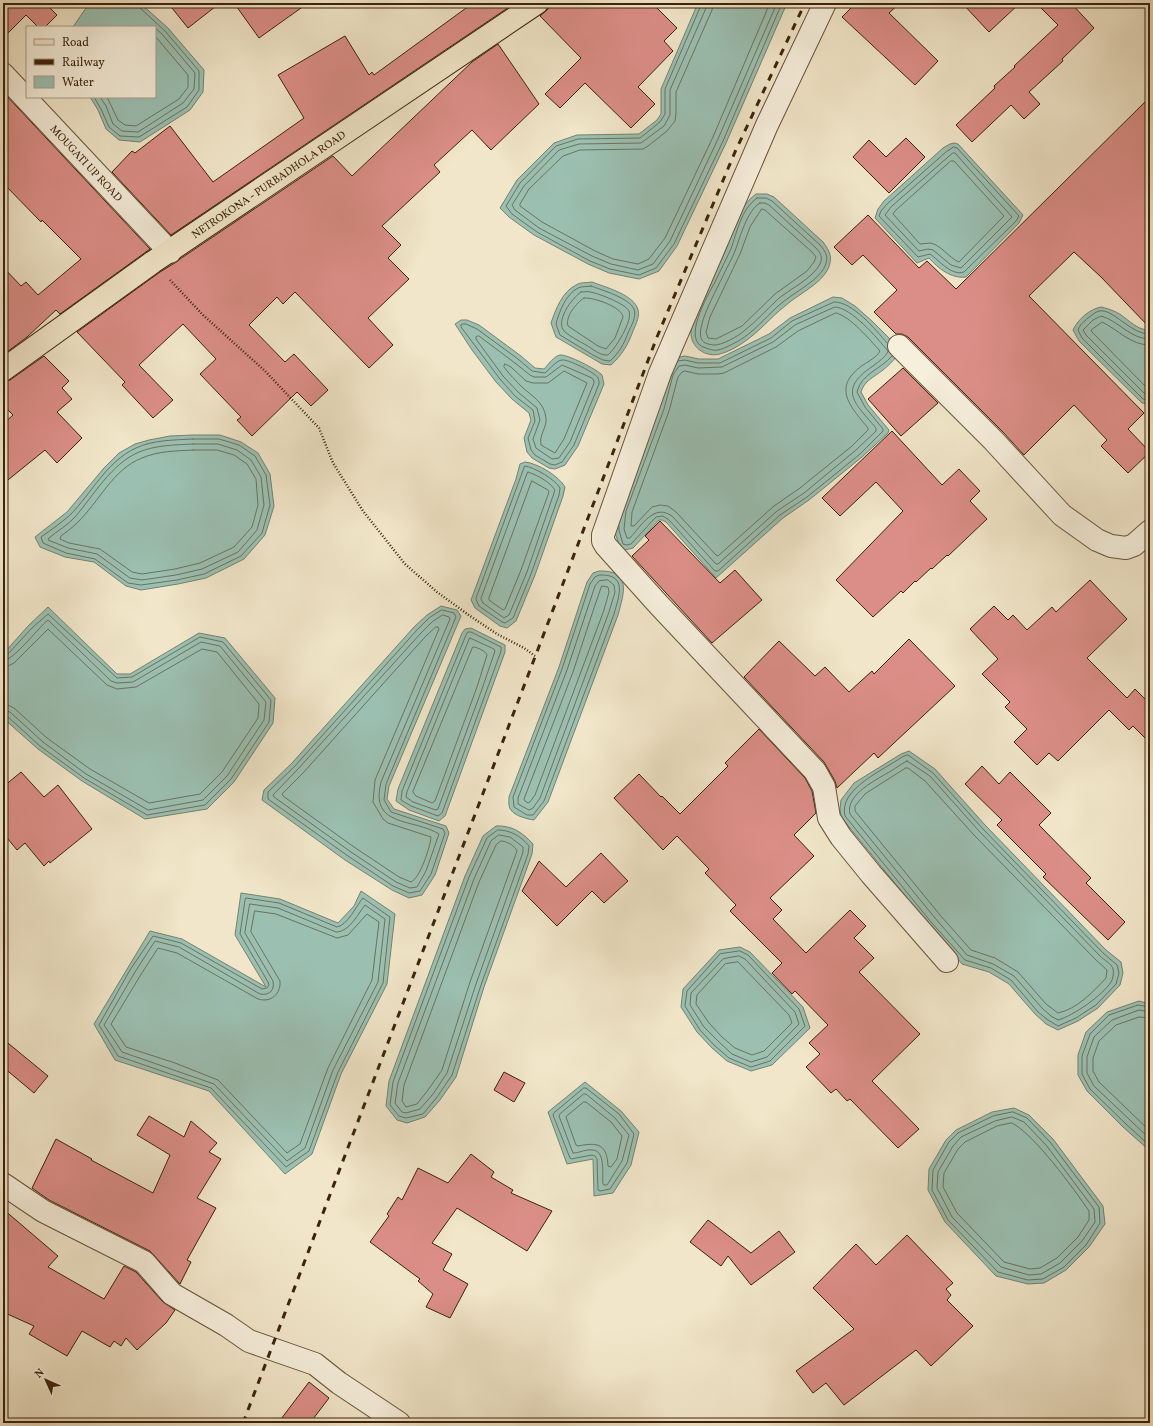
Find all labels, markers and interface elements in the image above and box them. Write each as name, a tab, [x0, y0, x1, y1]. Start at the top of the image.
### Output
legend	[26, 26, 156, 98]
text: Road	[62, 35, 89, 51]
text: Railway	[62, 55, 105, 71]
text: Water	[62, 75, 94, 91]
street label: MOUGATI UP ROAD	[46, 122, 125, 206]
street label: NETROKONA - PURBADHOLA ROAD	[189, 128, 349, 243]
north arrow	[26, 1360, 66, 1400]
text: N	[32, 1366, 48, 1382]

